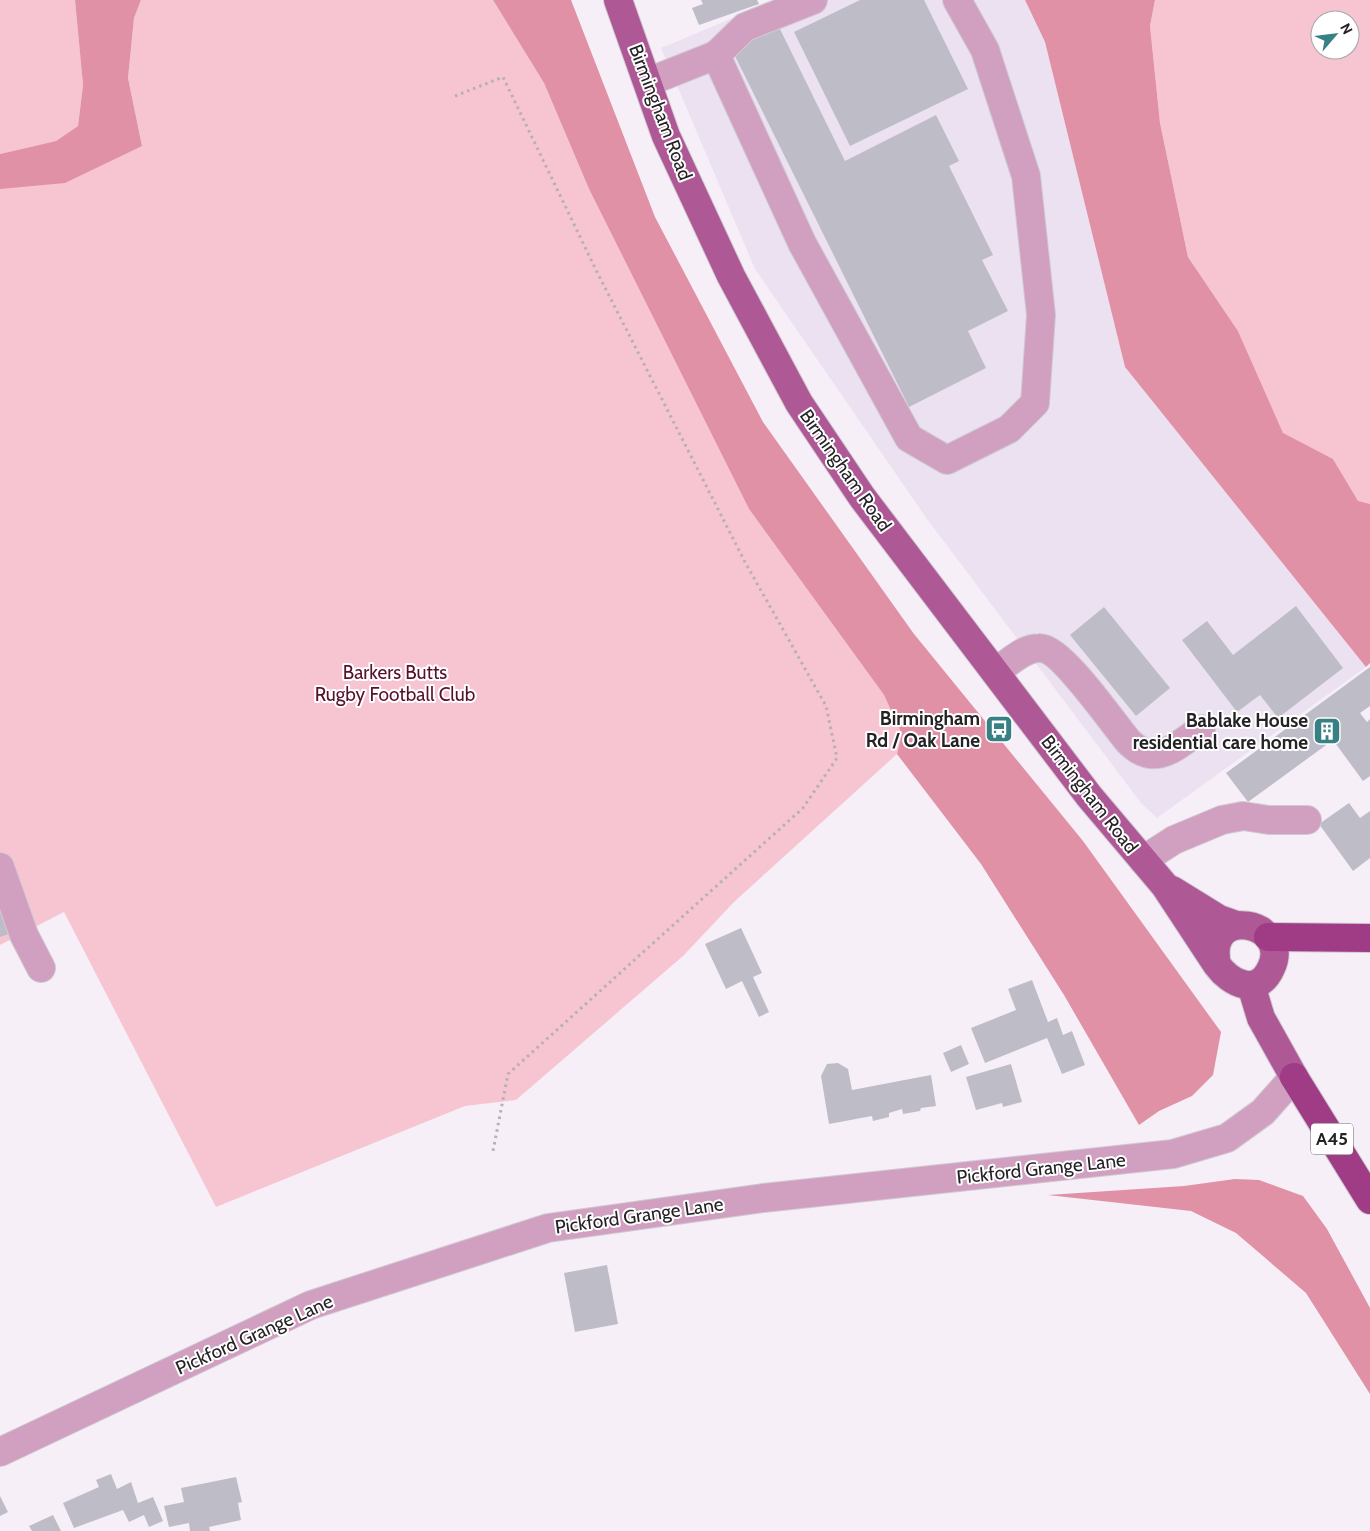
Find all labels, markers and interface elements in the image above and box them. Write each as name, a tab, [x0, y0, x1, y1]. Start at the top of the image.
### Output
north arrow	[1310, 10, 1360, 60]
text: N	[1336, 20, 1357, 37]
street label: Birmingham Road	[624, 41, 697, 183]
street label: Birmingham Road	[795, 405, 896, 536]
park label: Barkers Butts Rugby Football Club	[315, 661, 475, 706]
place label: Birmingham Rd / Oak Lane	[866, 707, 980, 752]
place label: Bablake House residential care home	[1133, 709, 1308, 754]
bus stop icon: Birmingham Rd / Oak Lane	[984, 714, 1014, 744]
building icon: Bablake House residential care home	[1312, 716, 1342, 746]
street label: Birmingham Road	[1036, 731, 1143, 858]
road number: A45	[1311, 1124, 1353, 1154]
street label: Pickford Grange Lane	[955, 1148, 1127, 1189]
street label: Pickford Grange Lane	[553, 1192, 725, 1239]
street label: Pickford Grange Lane	[172, 1289, 337, 1379]

